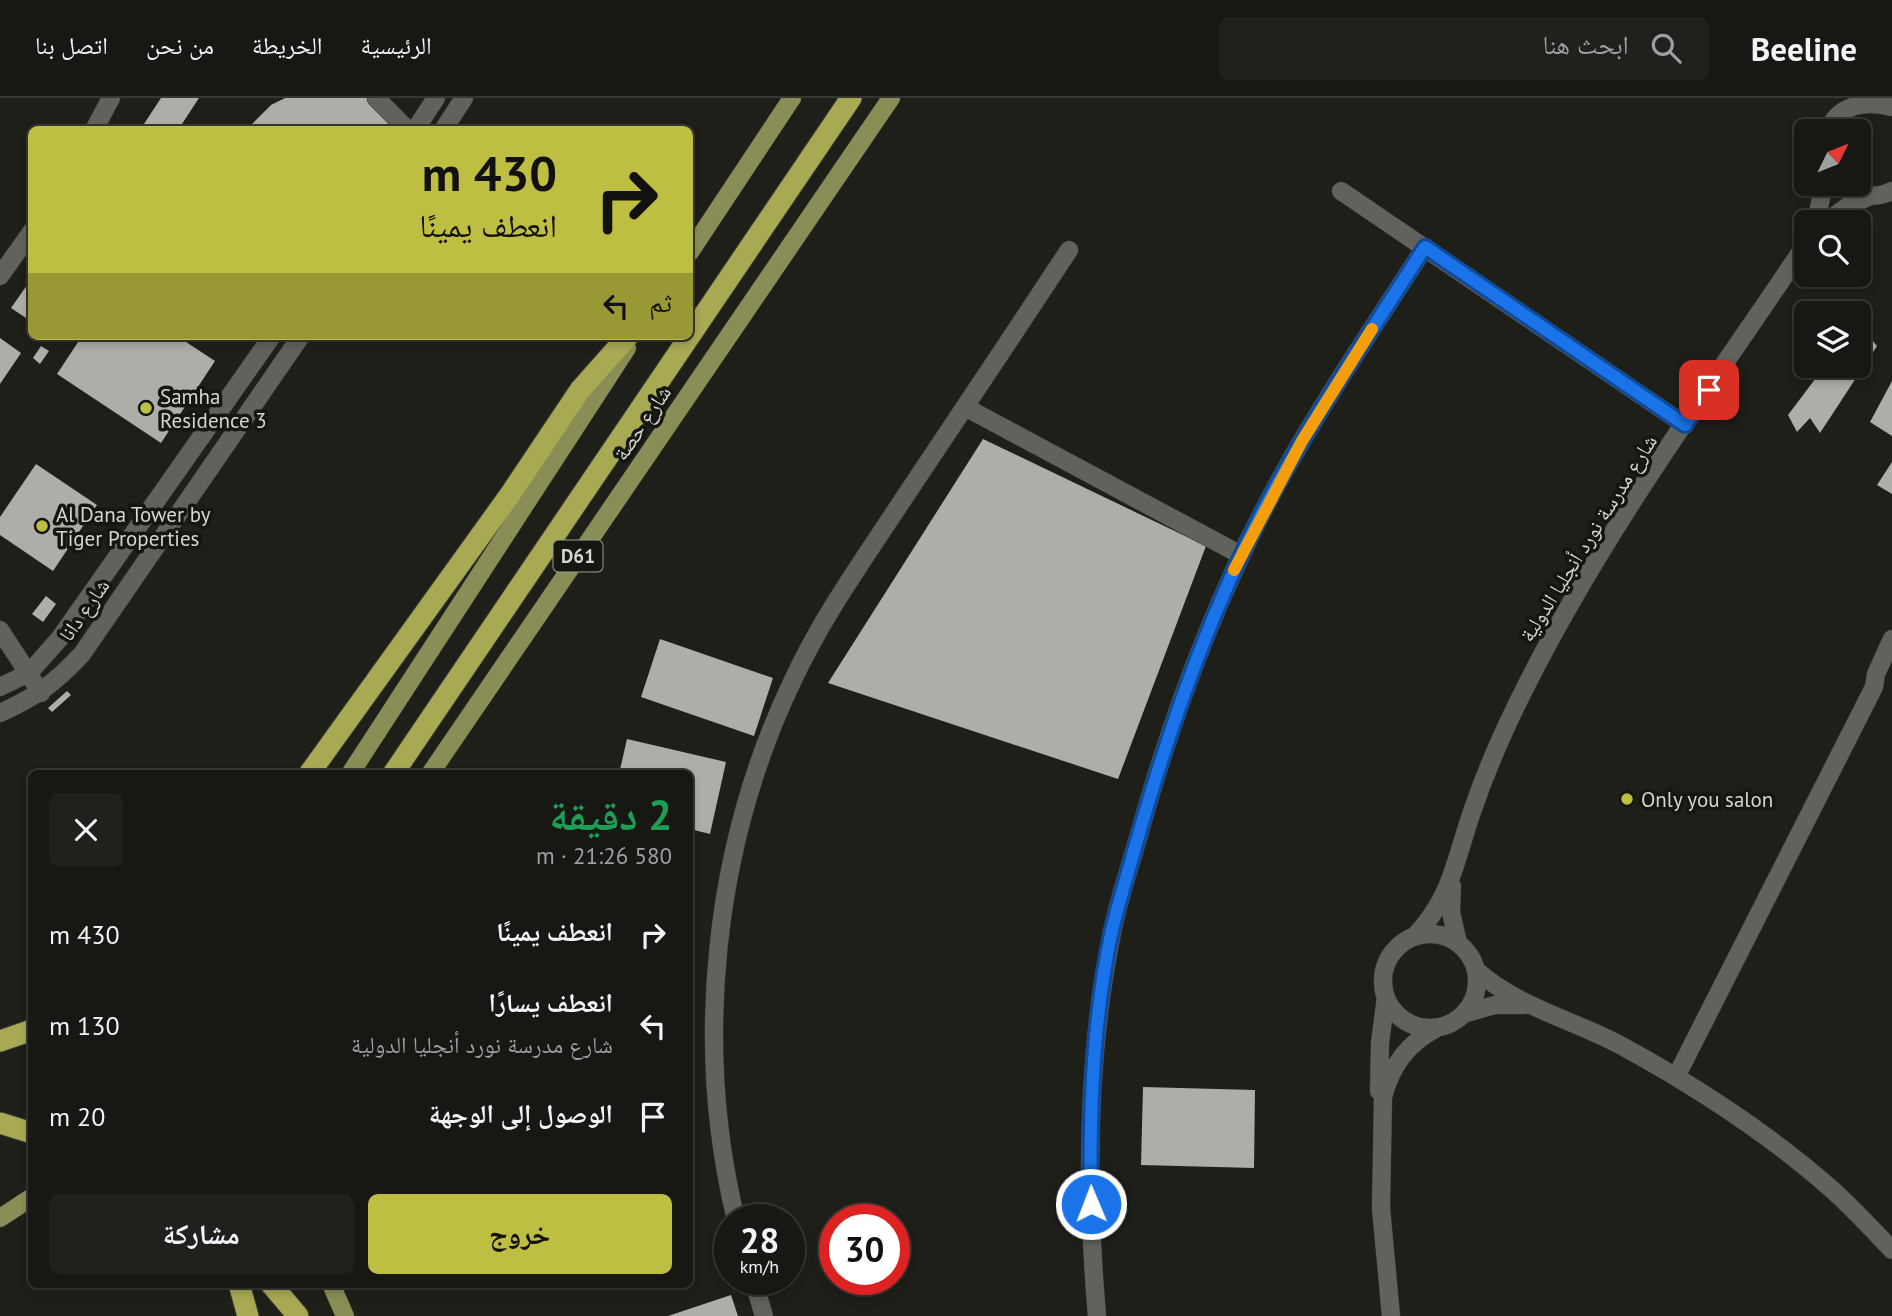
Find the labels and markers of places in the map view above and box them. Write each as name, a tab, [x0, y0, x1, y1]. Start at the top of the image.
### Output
pin	[1679, 360, 1739, 420]
place label: Samha Residence 3	[160, 383, 267, 434]
marker: Samha Residence 3	[138, 400, 154, 416]
place label: Al Dana Tower by Tiger Properties	[56, 501, 211, 552]
marker: Al Dana Tower by Tiger Properties	[34, 518, 50, 534]
place label: Only you salon	[1641, 786, 1773, 813]
marker: Only you salon	[1619, 791, 1635, 807]

